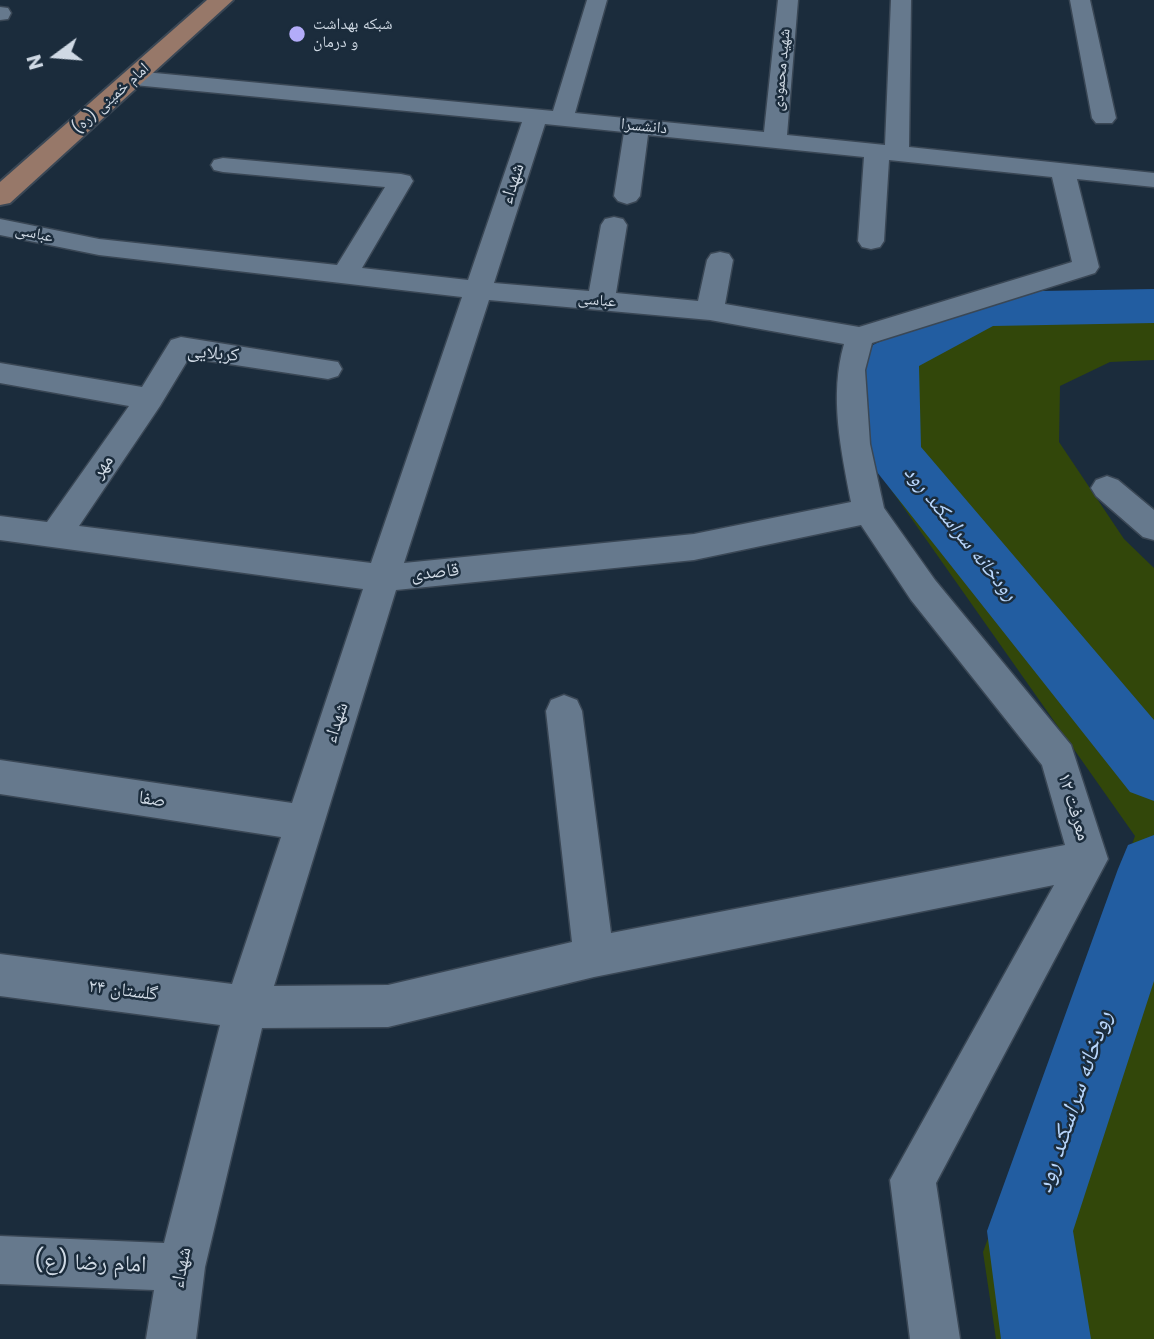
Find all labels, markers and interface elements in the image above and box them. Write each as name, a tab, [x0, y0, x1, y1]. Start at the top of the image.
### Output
place label: شبکه بهداشت و درمان	[313, 15, 393, 53]
north arrow	[21, 21, 91, 91]
marker: شبکه بهداشت و درمان	[287, 24, 307, 44]
street label: شهید محمودی	[769, 28, 795, 112]
text: N	[20, 51, 50, 73]
street label: امام خمینی (ره)	[69, 59, 153, 139]
street label: دانشسرا	[620, 115, 668, 139]
street label: شهداء	[496, 161, 530, 207]
street label: عباسی	[13, 221, 55, 247]
street label: عباسی	[577, 290, 617, 312]
street label: کربلایی	[186, 340, 240, 368]
street label: مهر	[87, 451, 119, 483]
water label: رودخانه سراسکند رود	[898, 461, 1022, 607]
street label: قاصدی	[410, 559, 460, 587]
street label: شهداء	[320, 700, 354, 746]
street label: معرفت ۱۲	[1052, 770, 1094, 844]
street label: صفا	[137, 787, 167, 813]
street label: گلستان ۲۴	[87, 975, 159, 1007]
water label: رودخانه سراسکند رود	[1030, 1007, 1120, 1197]
street label: شهداء	[167, 1245, 197, 1291]
street label: امام رضا (ع)	[33, 1248, 147, 1280]

